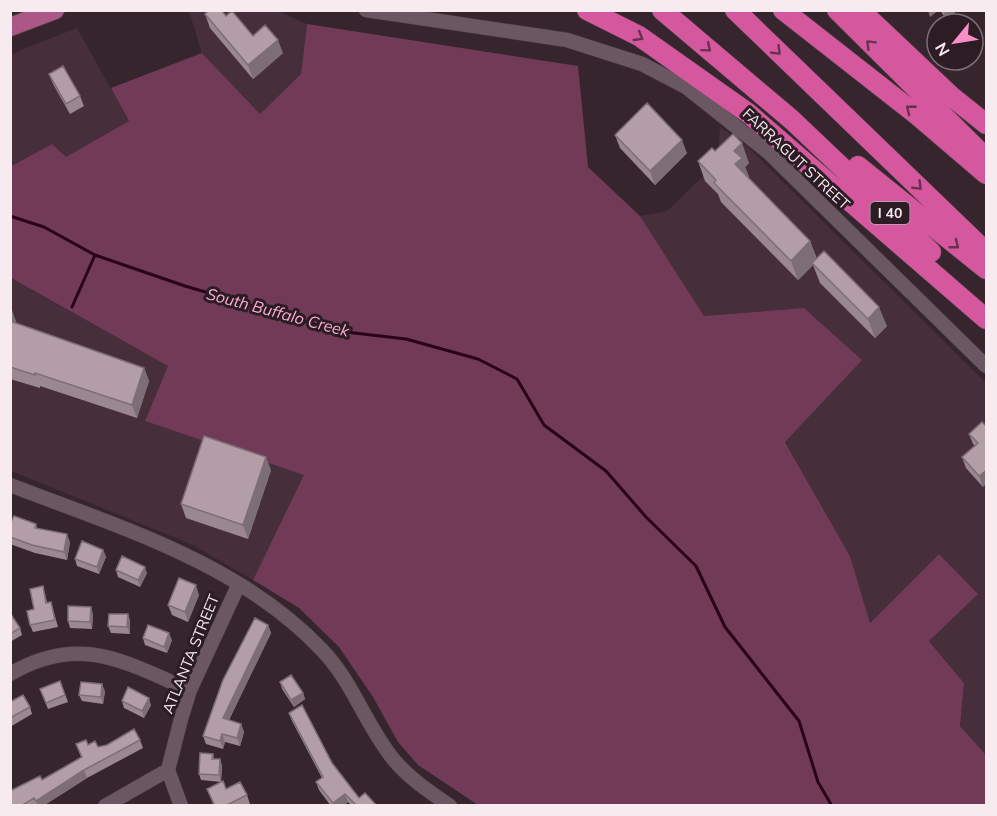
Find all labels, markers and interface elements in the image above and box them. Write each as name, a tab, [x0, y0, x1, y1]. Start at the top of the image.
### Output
north arrow	[925, 12, 985, 72]
one-way arrow	[633, 30, 643, 42]
text: N	[930, 39, 954, 60]
one-way arrow	[867, 40, 878, 51]
one-way arrow	[700, 41, 711, 52]
one-way arrow	[771, 44, 781, 55]
street label: FARRAGUT STREET	[739, 104, 854, 213]
one-way arrow	[905, 105, 916, 116]
one-way arrow	[911, 179, 922, 190]
road number: I 40	[870, 202, 910, 224]
one-way arrow	[948, 238, 959, 249]
water label: South Buffalo Creek	[204, 283, 352, 341]
street label: ATLANTA STREET	[158, 591, 223, 716]

